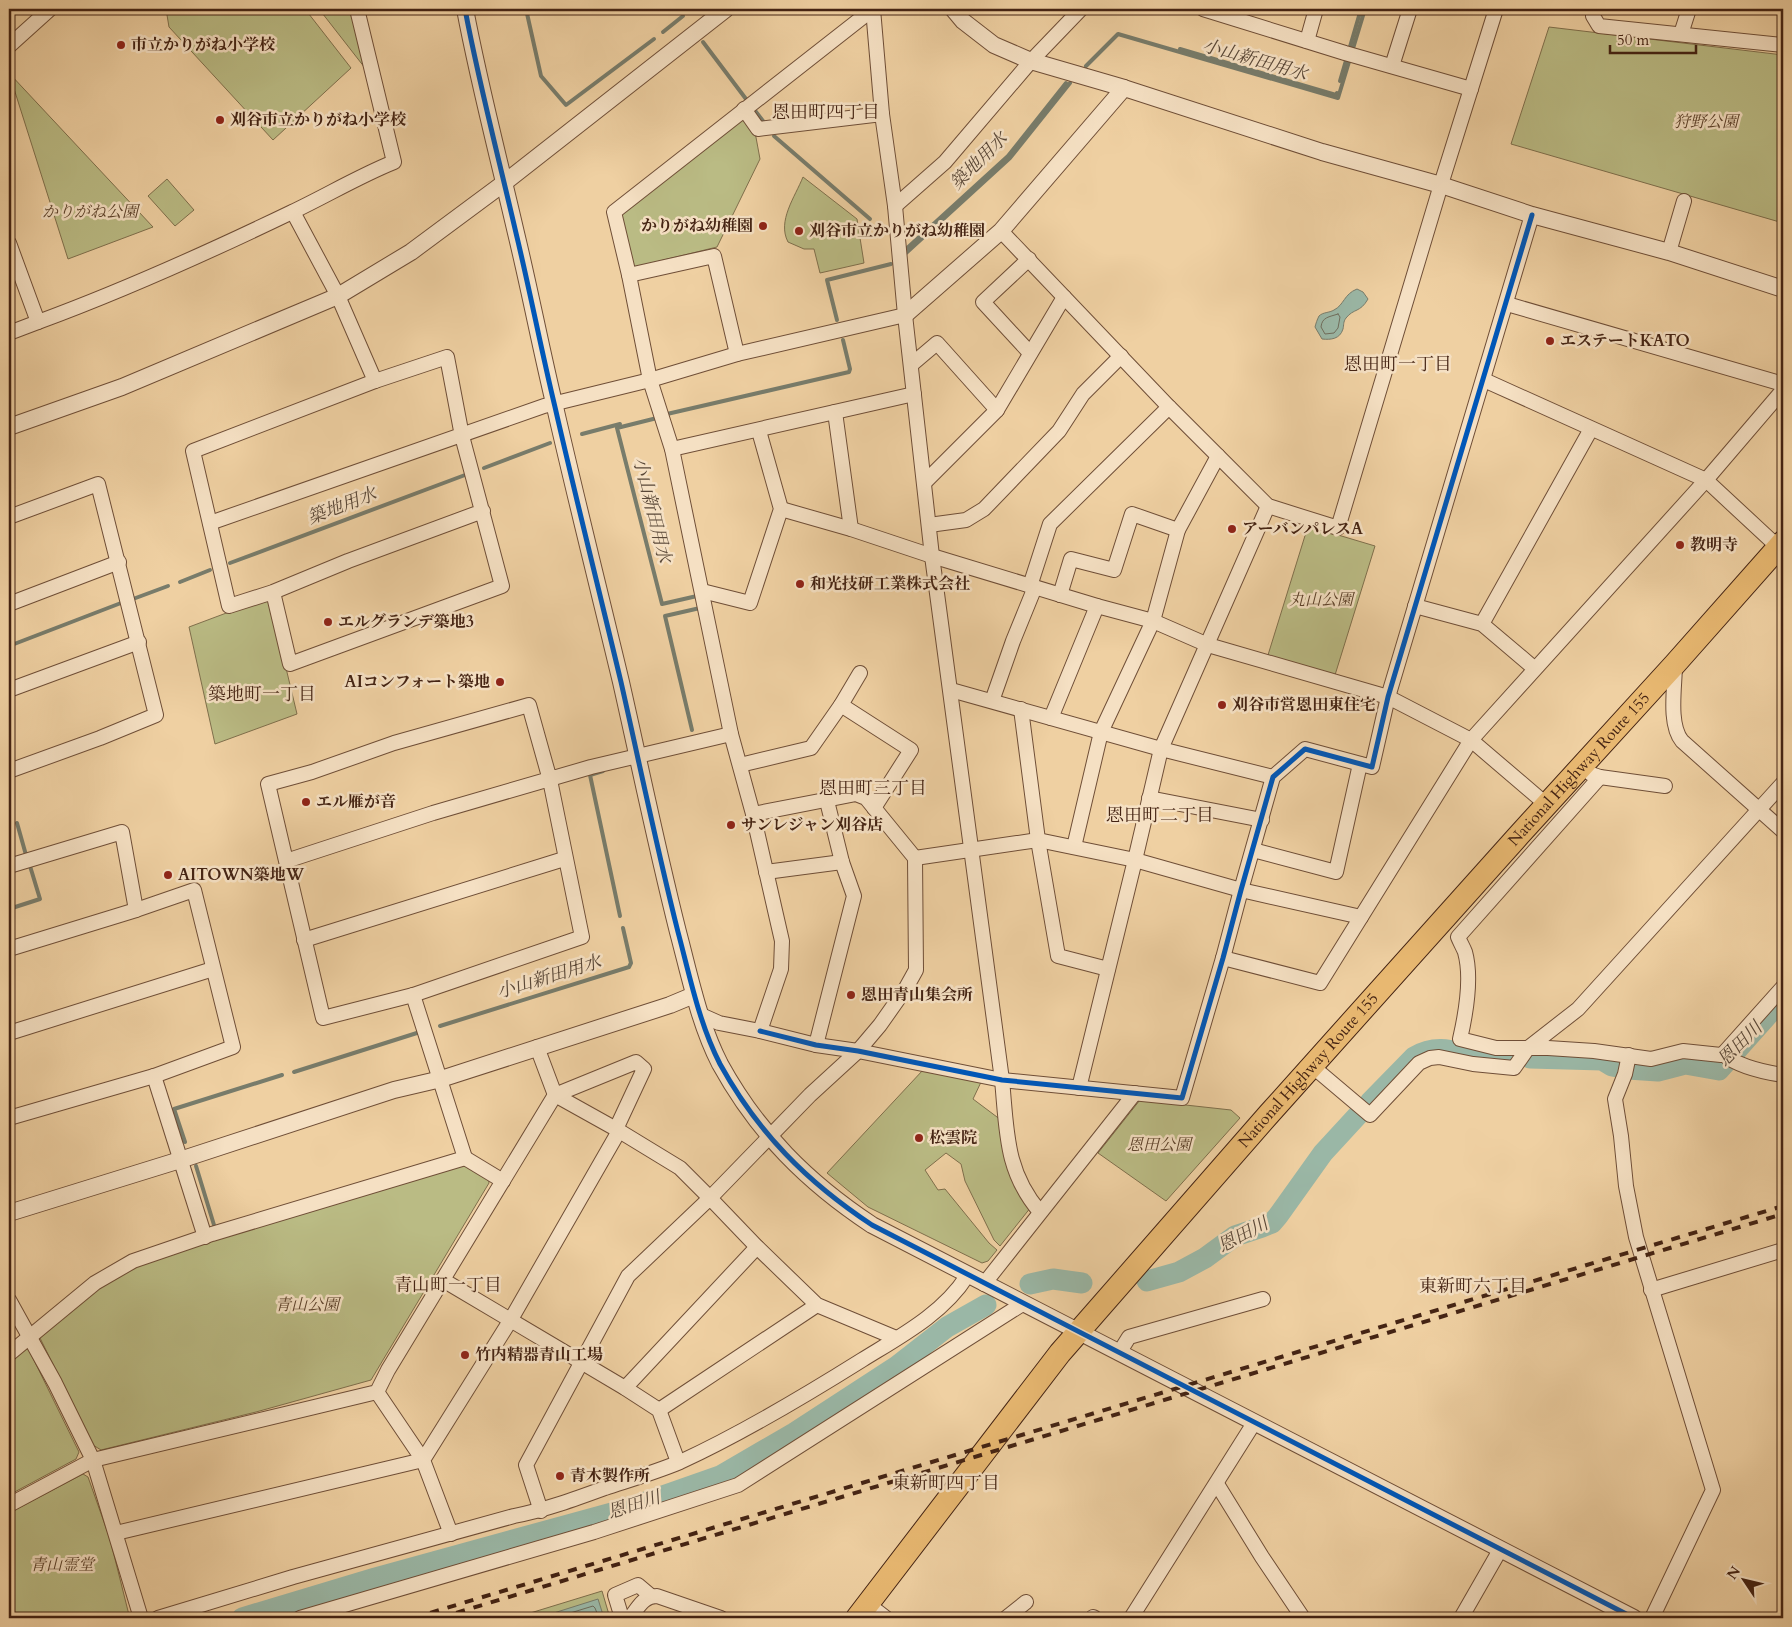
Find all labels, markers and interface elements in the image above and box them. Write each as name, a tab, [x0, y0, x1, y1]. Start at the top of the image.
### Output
scale bar	[1610, 22, 1696, 54]
text: 50 m	[1617, 30, 1649, 50]
water label: 小山新田用水	[1200, 33, 1312, 87]
place label: 市立かりがね小学校	[131, 34, 276, 56]
marker: 市立かりがね小学校	[115, 39, 127, 51]
district label: 恩田町四丁目	[772, 100, 880, 125]
place label: 刈谷市立かりがね小学校	[230, 109, 407, 131]
park label: 狩野公園	[1674, 111, 1741, 133]
marker: 刈谷市立かりがね小学校	[214, 114, 226, 126]
water label: 築地用水	[945, 125, 1015, 195]
park label: かりがね公園	[42, 201, 141, 223]
place label: かりがね幼稚園	[641, 215, 753, 237]
marker: かりがね幼稚園	[757, 220, 769, 232]
place label: 刈谷市立かりがね幼稚園	[809, 220, 985, 242]
marker: 刈谷市立かりがね幼稚園	[793, 225, 805, 237]
place label: エステートKATO	[1560, 330, 1690, 352]
marker: エステートKATO	[1544, 335, 1556, 347]
district label: 恩田町一丁目	[1344, 352, 1452, 377]
water label: 小山新田用水	[627, 455, 678, 567]
water label: 築地用水	[304, 481, 382, 531]
place label: アーバンパレスA	[1242, 518, 1363, 540]
marker: アーバンパレスA	[1226, 523, 1238, 535]
place label: 教明寺	[1690, 534, 1738, 556]
marker: 教明寺	[1674, 539, 1686, 551]
place label: 和光技研工業株式会社	[810, 573, 970, 595]
marker: 和光技研工業株式会社	[794, 578, 806, 590]
park label: 丸山公園	[1289, 589, 1356, 611]
place label: エルグランデ築地3	[338, 611, 474, 633]
marker: エルグランデ築地3	[322, 616, 334, 628]
place label: AIコンフォート築地	[345, 671, 490, 693]
marker: AIコンフォート築地	[494, 676, 506, 688]
district label: 築地町一丁目	[208, 682, 316, 707]
street label: National Highway Route 155	[1503, 688, 1655, 851]
place label: 刈谷市営恩田東住宅	[1232, 694, 1376, 716]
marker: 刈谷市営恩田東住宅	[1216, 699, 1228, 711]
district label: 恩田町三丁目	[819, 776, 927, 801]
place label: エル雁が音	[316, 791, 396, 813]
marker: エル雁が音	[300, 796, 312, 808]
district label: 恩田町二丁目	[1106, 803, 1214, 828]
place label: サンレジャン刈谷店	[741, 814, 883, 836]
marker: サンレジャン刈谷店	[725, 819, 737, 831]
place label: AITOWN築地W	[178, 864, 305, 886]
marker: AITOWN築地W	[162, 869, 174, 881]
water label: 小山新田用水	[494, 949, 606, 1005]
place label: 恩田青山集会所	[861, 984, 973, 1006]
street label: National Highway Route 155	[1233, 988, 1383, 1153]
marker: 恩田青山集会所	[845, 989, 857, 1001]
water label: 恩田川	[1712, 1015, 1769, 1072]
place label: 松雲院	[929, 1127, 977, 1149]
marker: 松雲院	[913, 1132, 925, 1144]
park label: 恩田公園	[1127, 1134, 1194, 1156]
water label: 恩田川	[1213, 1210, 1274, 1259]
district label: 青山町一丁目	[394, 1273, 502, 1298]
district label: 東新町六丁目	[1419, 1274, 1527, 1299]
park label: 青山公園	[275, 1294, 342, 1316]
place label: 竹内精器青山工場	[475, 1344, 603, 1366]
marker: 竹内精器青山工場	[459, 1349, 471, 1361]
place label: 青木製作所	[570, 1465, 650, 1487]
marker: 青木製作所	[554, 1470, 566, 1482]
district label: 東新町四丁目	[892, 1471, 1000, 1496]
water label: 恩田川	[604, 1484, 665, 1525]
park label: 青山霊堂	[30, 1554, 96, 1576]
north arrow	[1720, 1554, 1770, 1604]
text: N	[1722, 1562, 1745, 1583]

